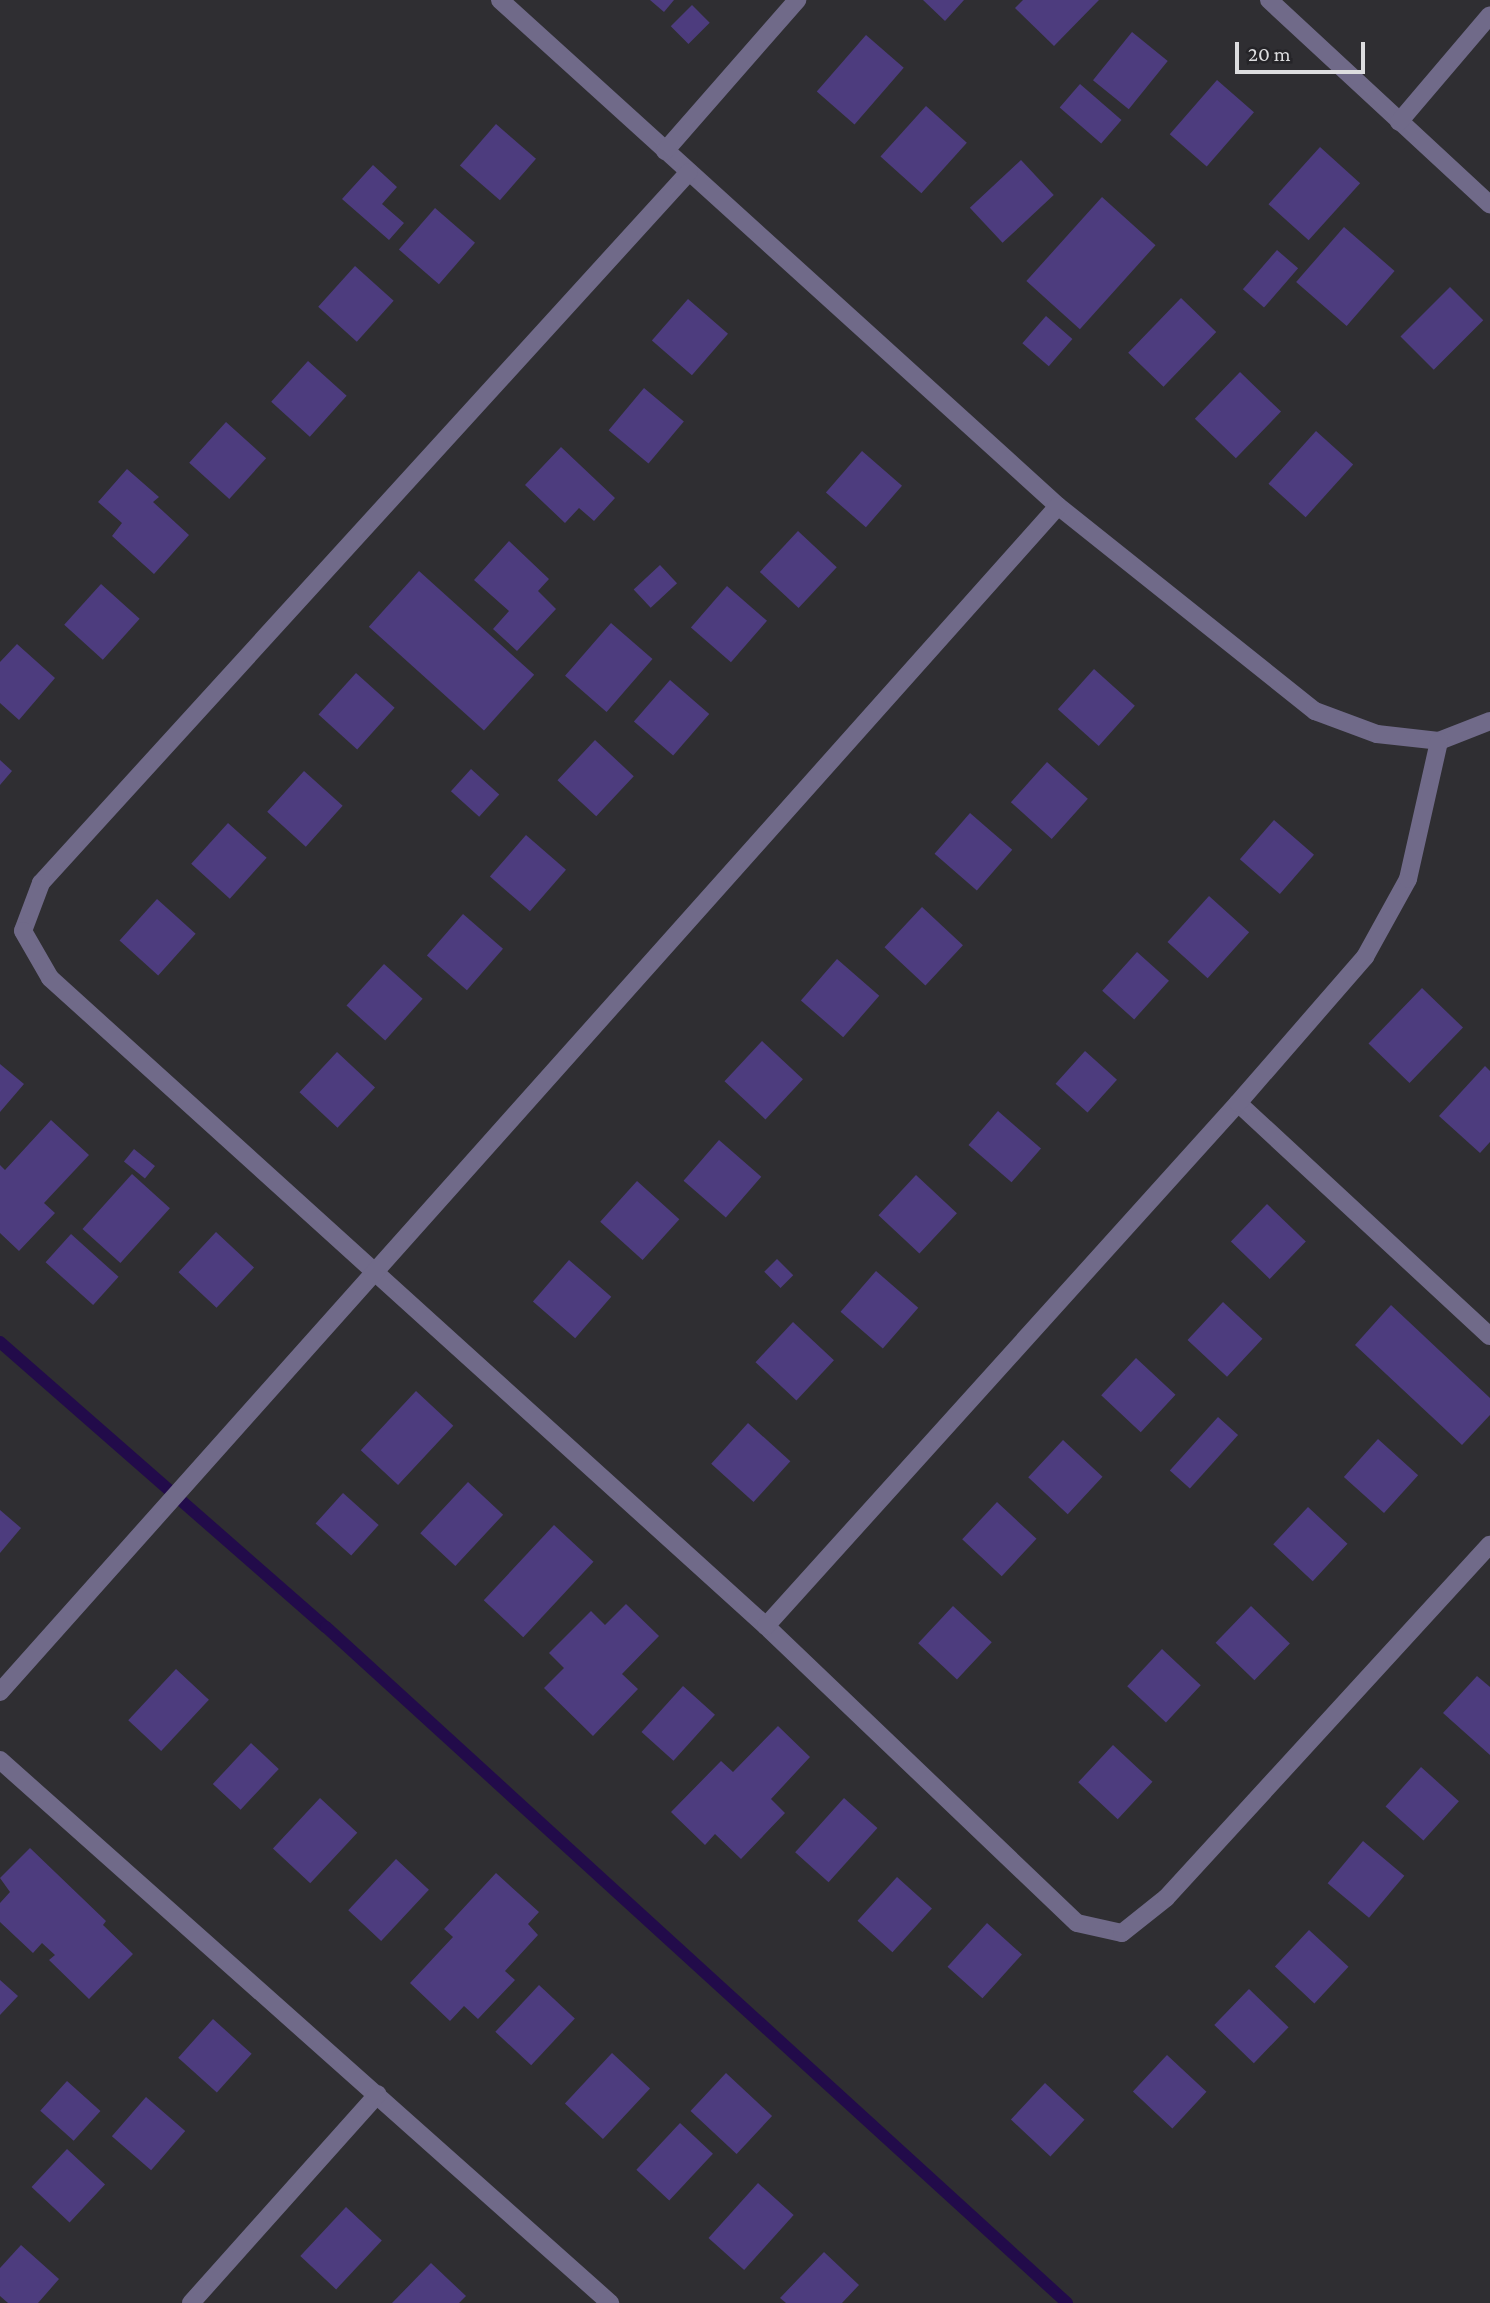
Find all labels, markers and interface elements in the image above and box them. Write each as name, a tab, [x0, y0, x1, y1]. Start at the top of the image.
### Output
scale bar	[1238, 28, 1368, 72]
text: 20 m	[1248, 42, 1291, 66]

